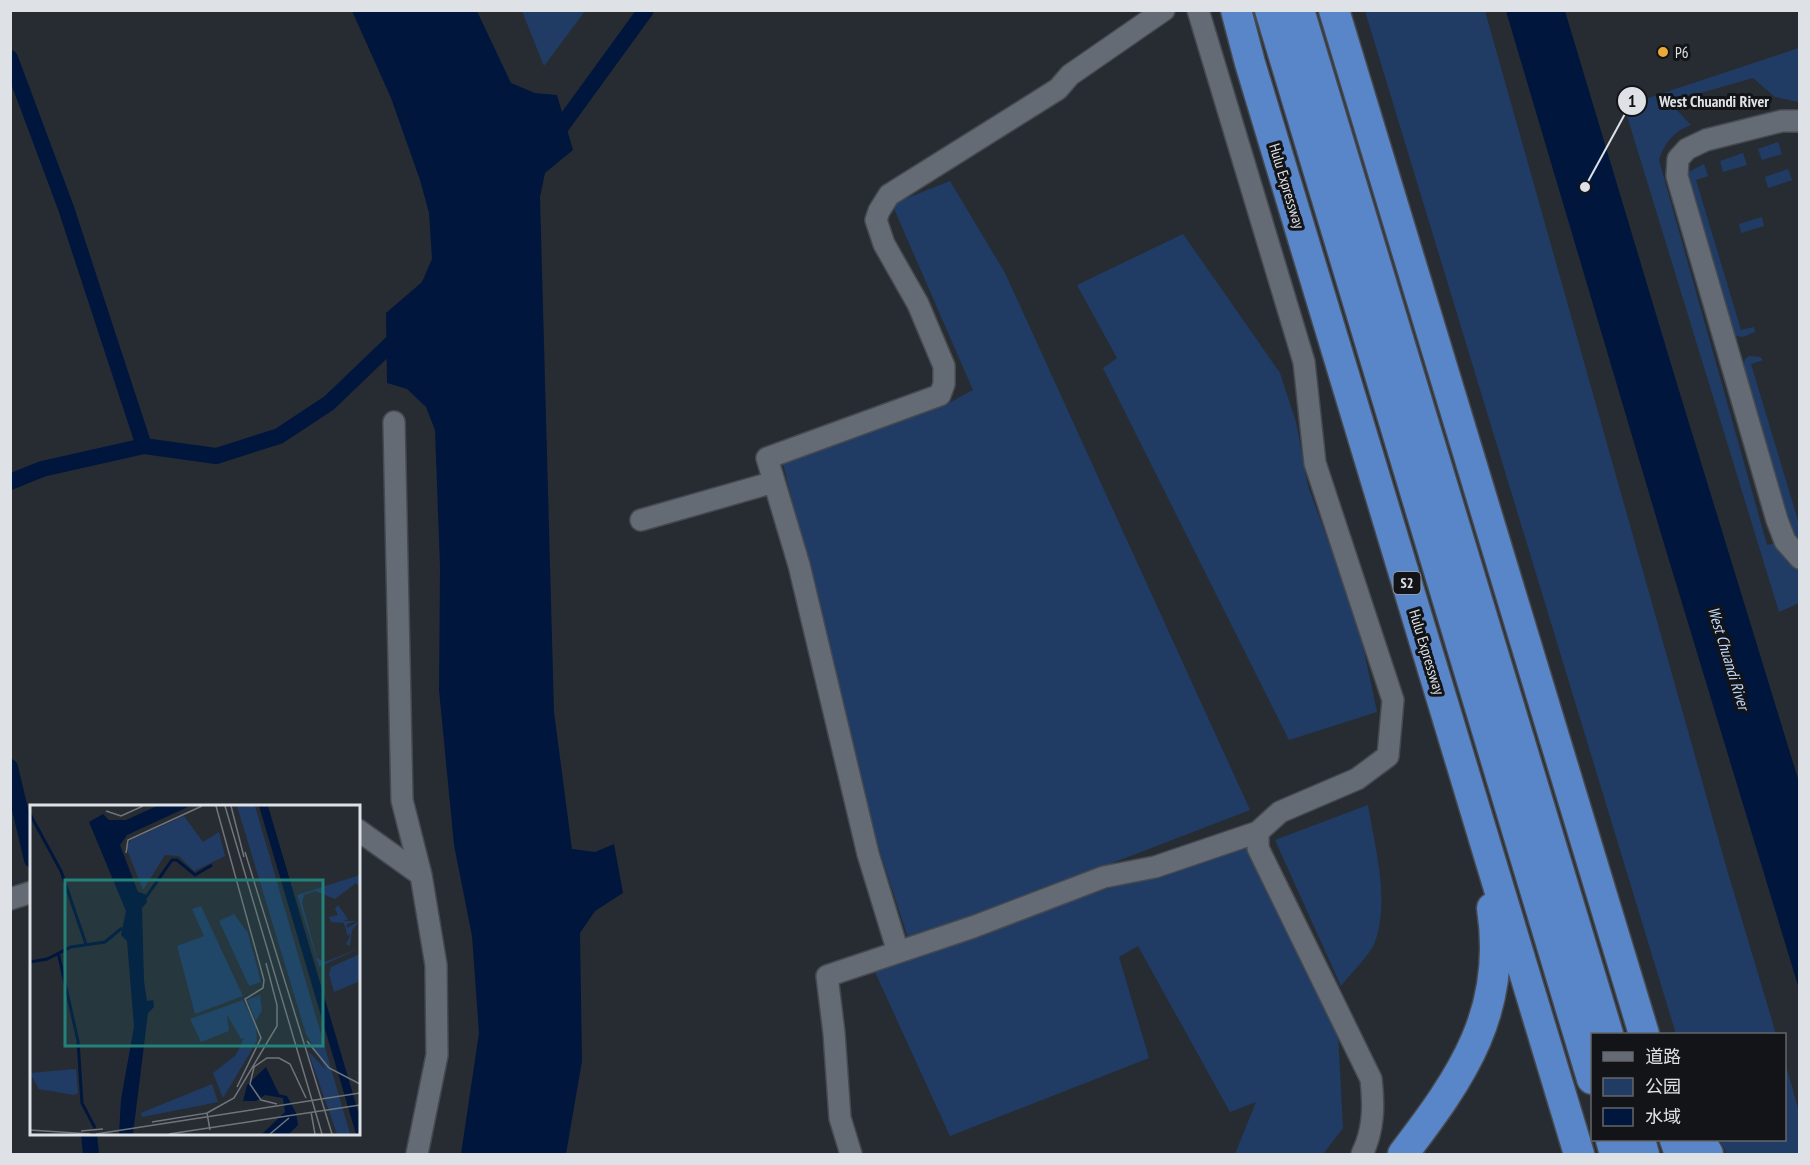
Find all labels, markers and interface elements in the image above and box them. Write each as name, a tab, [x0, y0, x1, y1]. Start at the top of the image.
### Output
place label: P6	[1675, 43, 1689, 62]
marker: P6	[1656, 45, 1670, 59]
callout: West Chuandi River	[1617, 84, 1781, 118]
text: 1	[1628, 89, 1636, 112]
text: West Chuandi River	[1658, 91, 1769, 111]
street label: Hulu Expressway	[1265, 141, 1309, 231]
road number: S2	[1394, 572, 1420, 594]
water label: West Chuandi River	[1704, 604, 1755, 715]
street label: Hulu Expressway	[1405, 607, 1449, 697]
inset map	[30, 805, 360, 1135]
legend	[1591, 1033, 1786, 1141]
text: 道路	[1645, 1045, 1681, 1068]
text: 公园	[1645, 1075, 1681, 1098]
text: 水域	[1645, 1105, 1681, 1128]

